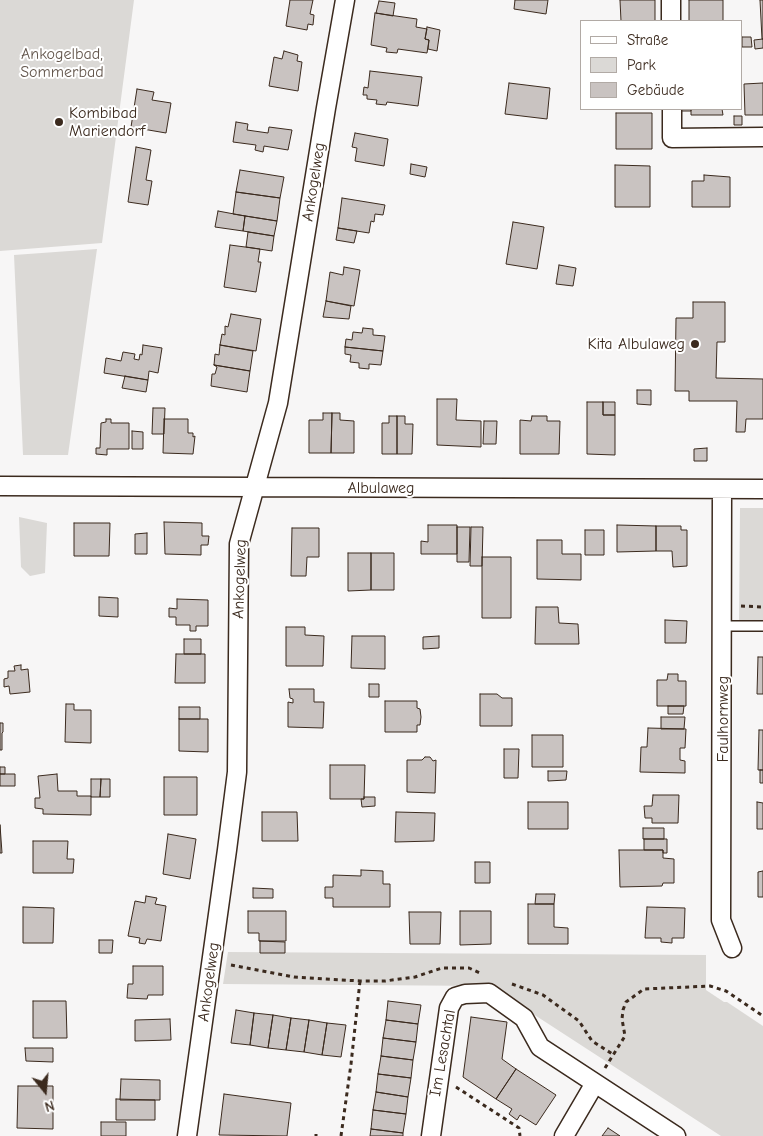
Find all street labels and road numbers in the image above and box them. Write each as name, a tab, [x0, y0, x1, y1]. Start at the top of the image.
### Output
street label: Ankogelweg	[298, 141, 330, 223]
street label: Albulaweg	[347, 478, 415, 498]
street label: Ankogelweg	[229, 539, 251, 619]
street label: Faulhornweg	[713, 676, 733, 762]
street label: Ankogelweg	[194, 941, 224, 1023]
street label: Im Lesachtal	[426, 1008, 460, 1098]

